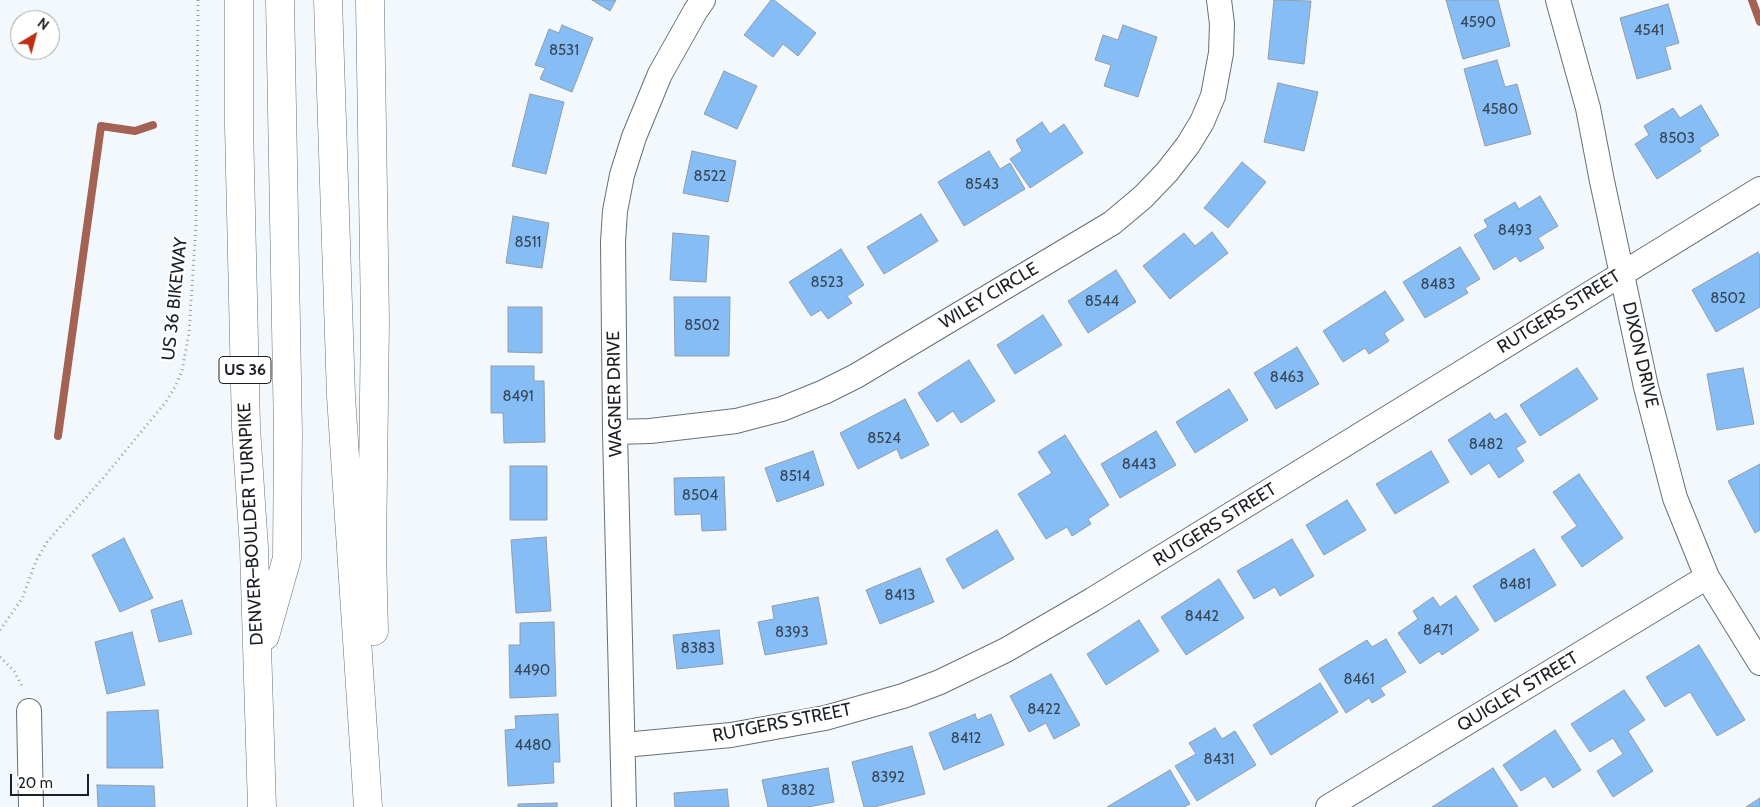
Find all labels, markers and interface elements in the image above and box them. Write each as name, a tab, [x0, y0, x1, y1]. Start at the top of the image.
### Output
north arrow	[10, 10, 60, 60]
text: N	[34, 14, 53, 34]
house number: 4590	[1460, 14, 1496, 32]
house number: 4541	[1634, 22, 1664, 40]
house number: 8531	[549, 42, 579, 60]
house number: 4580	[1482, 101, 1518, 119]
house number: 8503	[1659, 130, 1695, 148]
house number: 8522	[694, 168, 726, 186]
house number: 8543	[965, 176, 999, 194]
house number: 8493	[1498, 222, 1532, 240]
house number: 8511	[515, 234, 541, 252]
street label: US 36 BIKEWAY	[158, 236, 192, 362]
street label: WILEY CIRCLE	[936, 258, 1042, 334]
street label: RUTGERS STREET	[1493, 265, 1625, 359]
house number: 8523	[810, 274, 844, 292]
house number: 8483	[1421, 276, 1455, 294]
house number: 8502	[1710, 290, 1746, 308]
house number: 8544	[1085, 293, 1119, 311]
street label: DIXON DRIVE	[1617, 300, 1663, 410]
house number: 8502	[684, 317, 720, 335]
street label: WAGNER DRIVE	[603, 331, 627, 457]
road number: US 36	[219, 356, 271, 384]
house number: 8463	[1270, 369, 1304, 387]
house number: 8491	[502, 388, 534, 406]
street label: DENVER–BOULDER TURNPIKE	[234, 402, 268, 646]
house number: 8524	[867, 430, 901, 448]
house number: 8482	[1469, 436, 1503, 454]
house number: 8443	[1122, 456, 1156, 474]
house number: 8514	[780, 468, 810, 486]
street label: RUTGERS STREET	[1149, 478, 1281, 572]
house number: 8504	[682, 487, 718, 505]
house number: 8481	[1499, 576, 1531, 594]
house number: 8413	[885, 587, 915, 605]
house number: 8442	[1185, 608, 1219, 626]
house number: 8471	[1423, 622, 1453, 640]
house number: 8393	[775, 624, 809, 642]
house number: 8383	[681, 640, 715, 658]
street label: QUIGLEY STREET	[1454, 647, 1582, 737]
house number: 4490	[514, 662, 550, 680]
house number: 8461	[1343, 671, 1375, 689]
street label: RUTGERS STREET	[711, 699, 853, 747]
house number: 8422	[1027, 701, 1061, 719]
house number: 8412	[951, 730, 981, 748]
house number: 4480	[515, 737, 551, 755]
house number: 8431	[1204, 751, 1234, 769]
scale bar	[12, 764, 91, 796]
house number: 8392	[871, 769, 905, 787]
text: 20 m	[18, 774, 53, 792]
house number: 8382	[781, 782, 815, 800]

